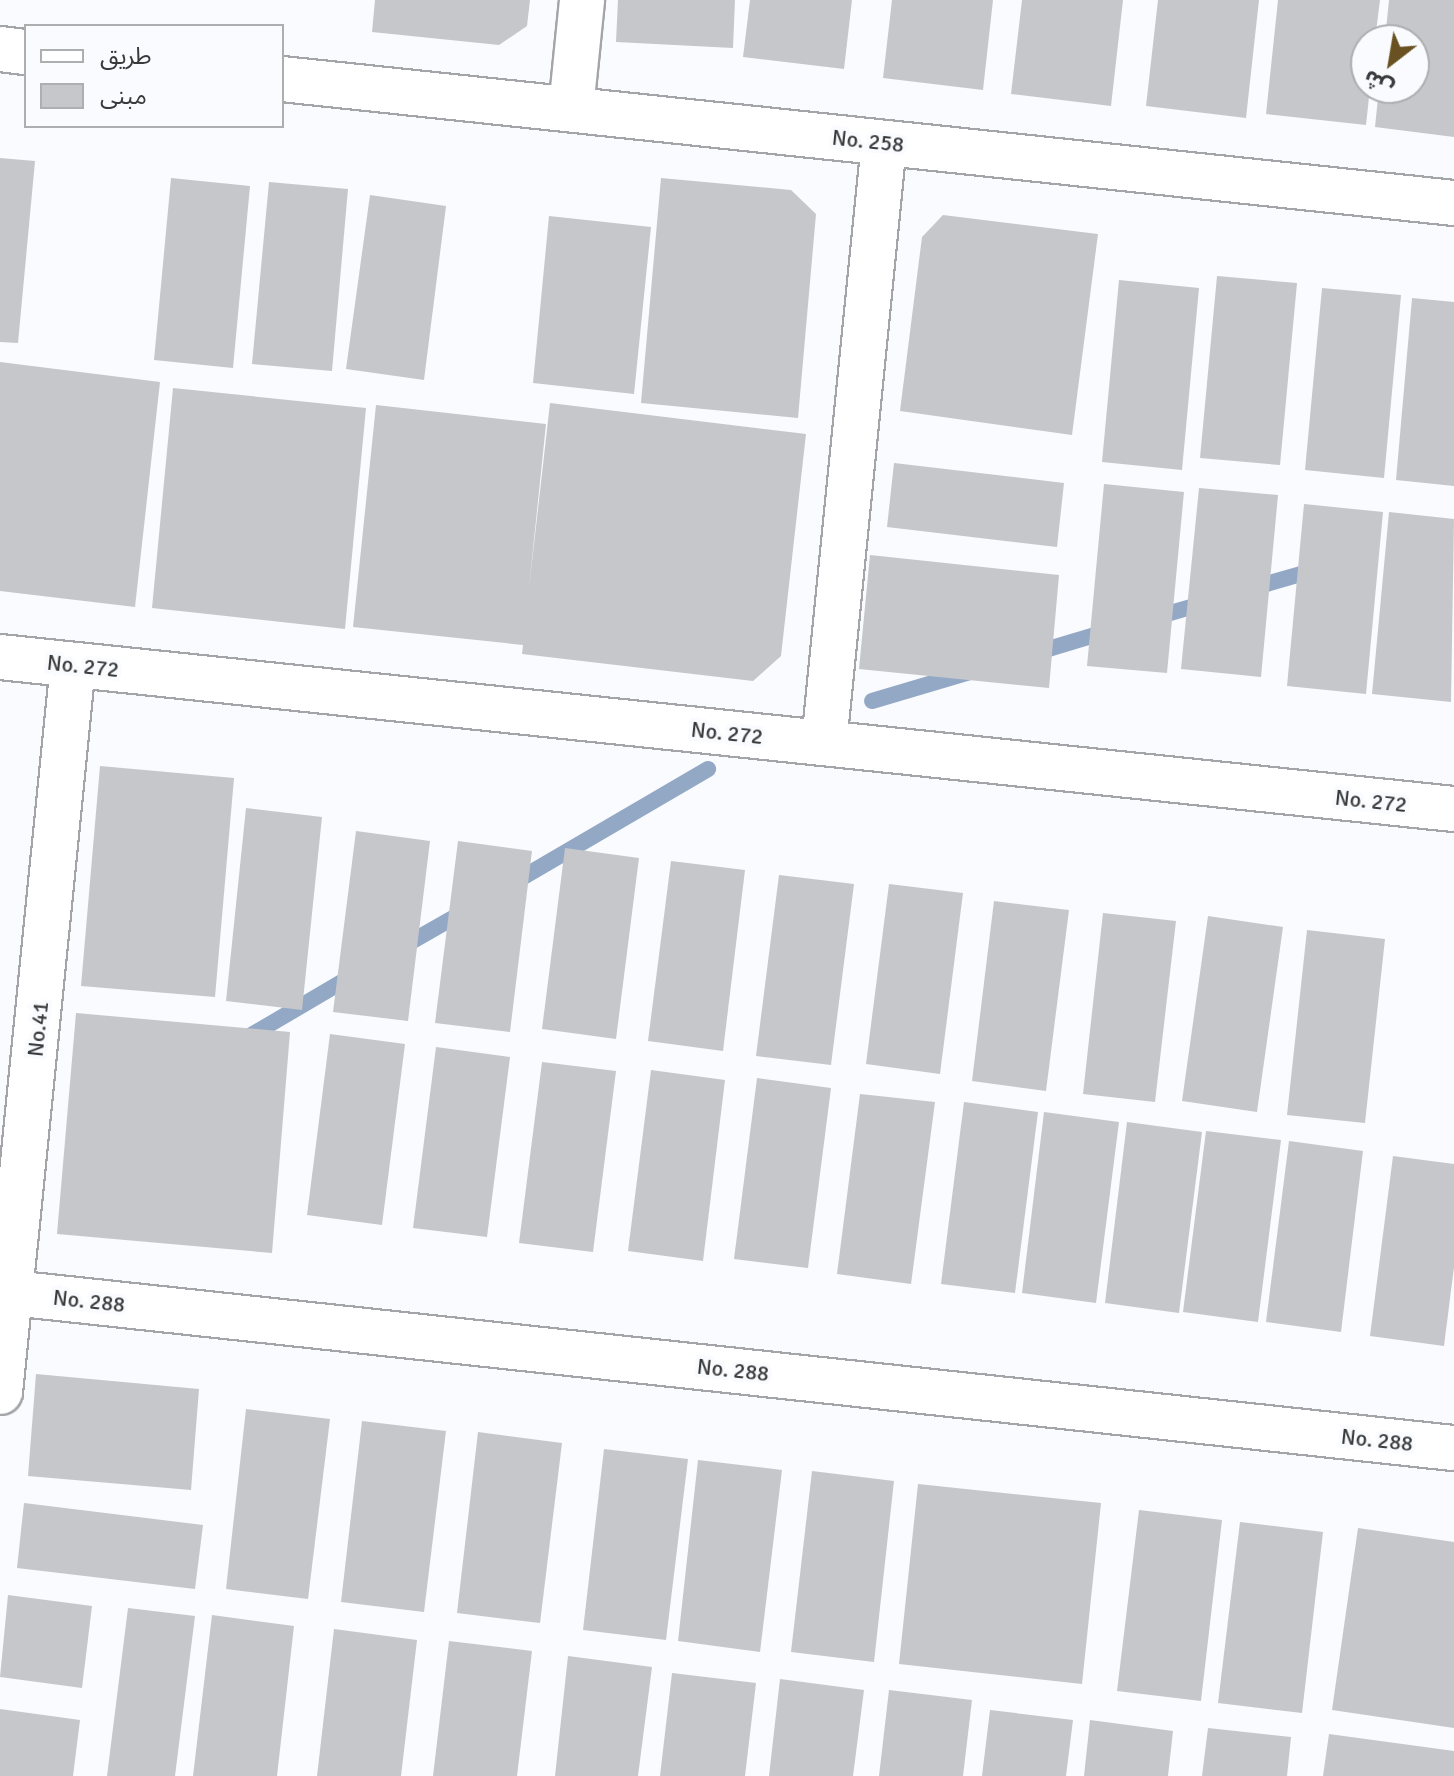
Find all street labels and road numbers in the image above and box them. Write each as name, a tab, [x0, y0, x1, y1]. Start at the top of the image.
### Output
street label: No. 258	[831, 124, 905, 158]
street label: No. 272	[46, 649, 120, 683]
street label: No. 272	[690, 716, 764, 750]
street label: No. 272	[1334, 784, 1408, 818]
street label: No.41	[22, 1000, 54, 1058]
street label: No. 288	[52, 1284, 126, 1318]
street label: No. 288	[696, 1353, 770, 1387]
street label: No. 288	[1340, 1423, 1414, 1457]

